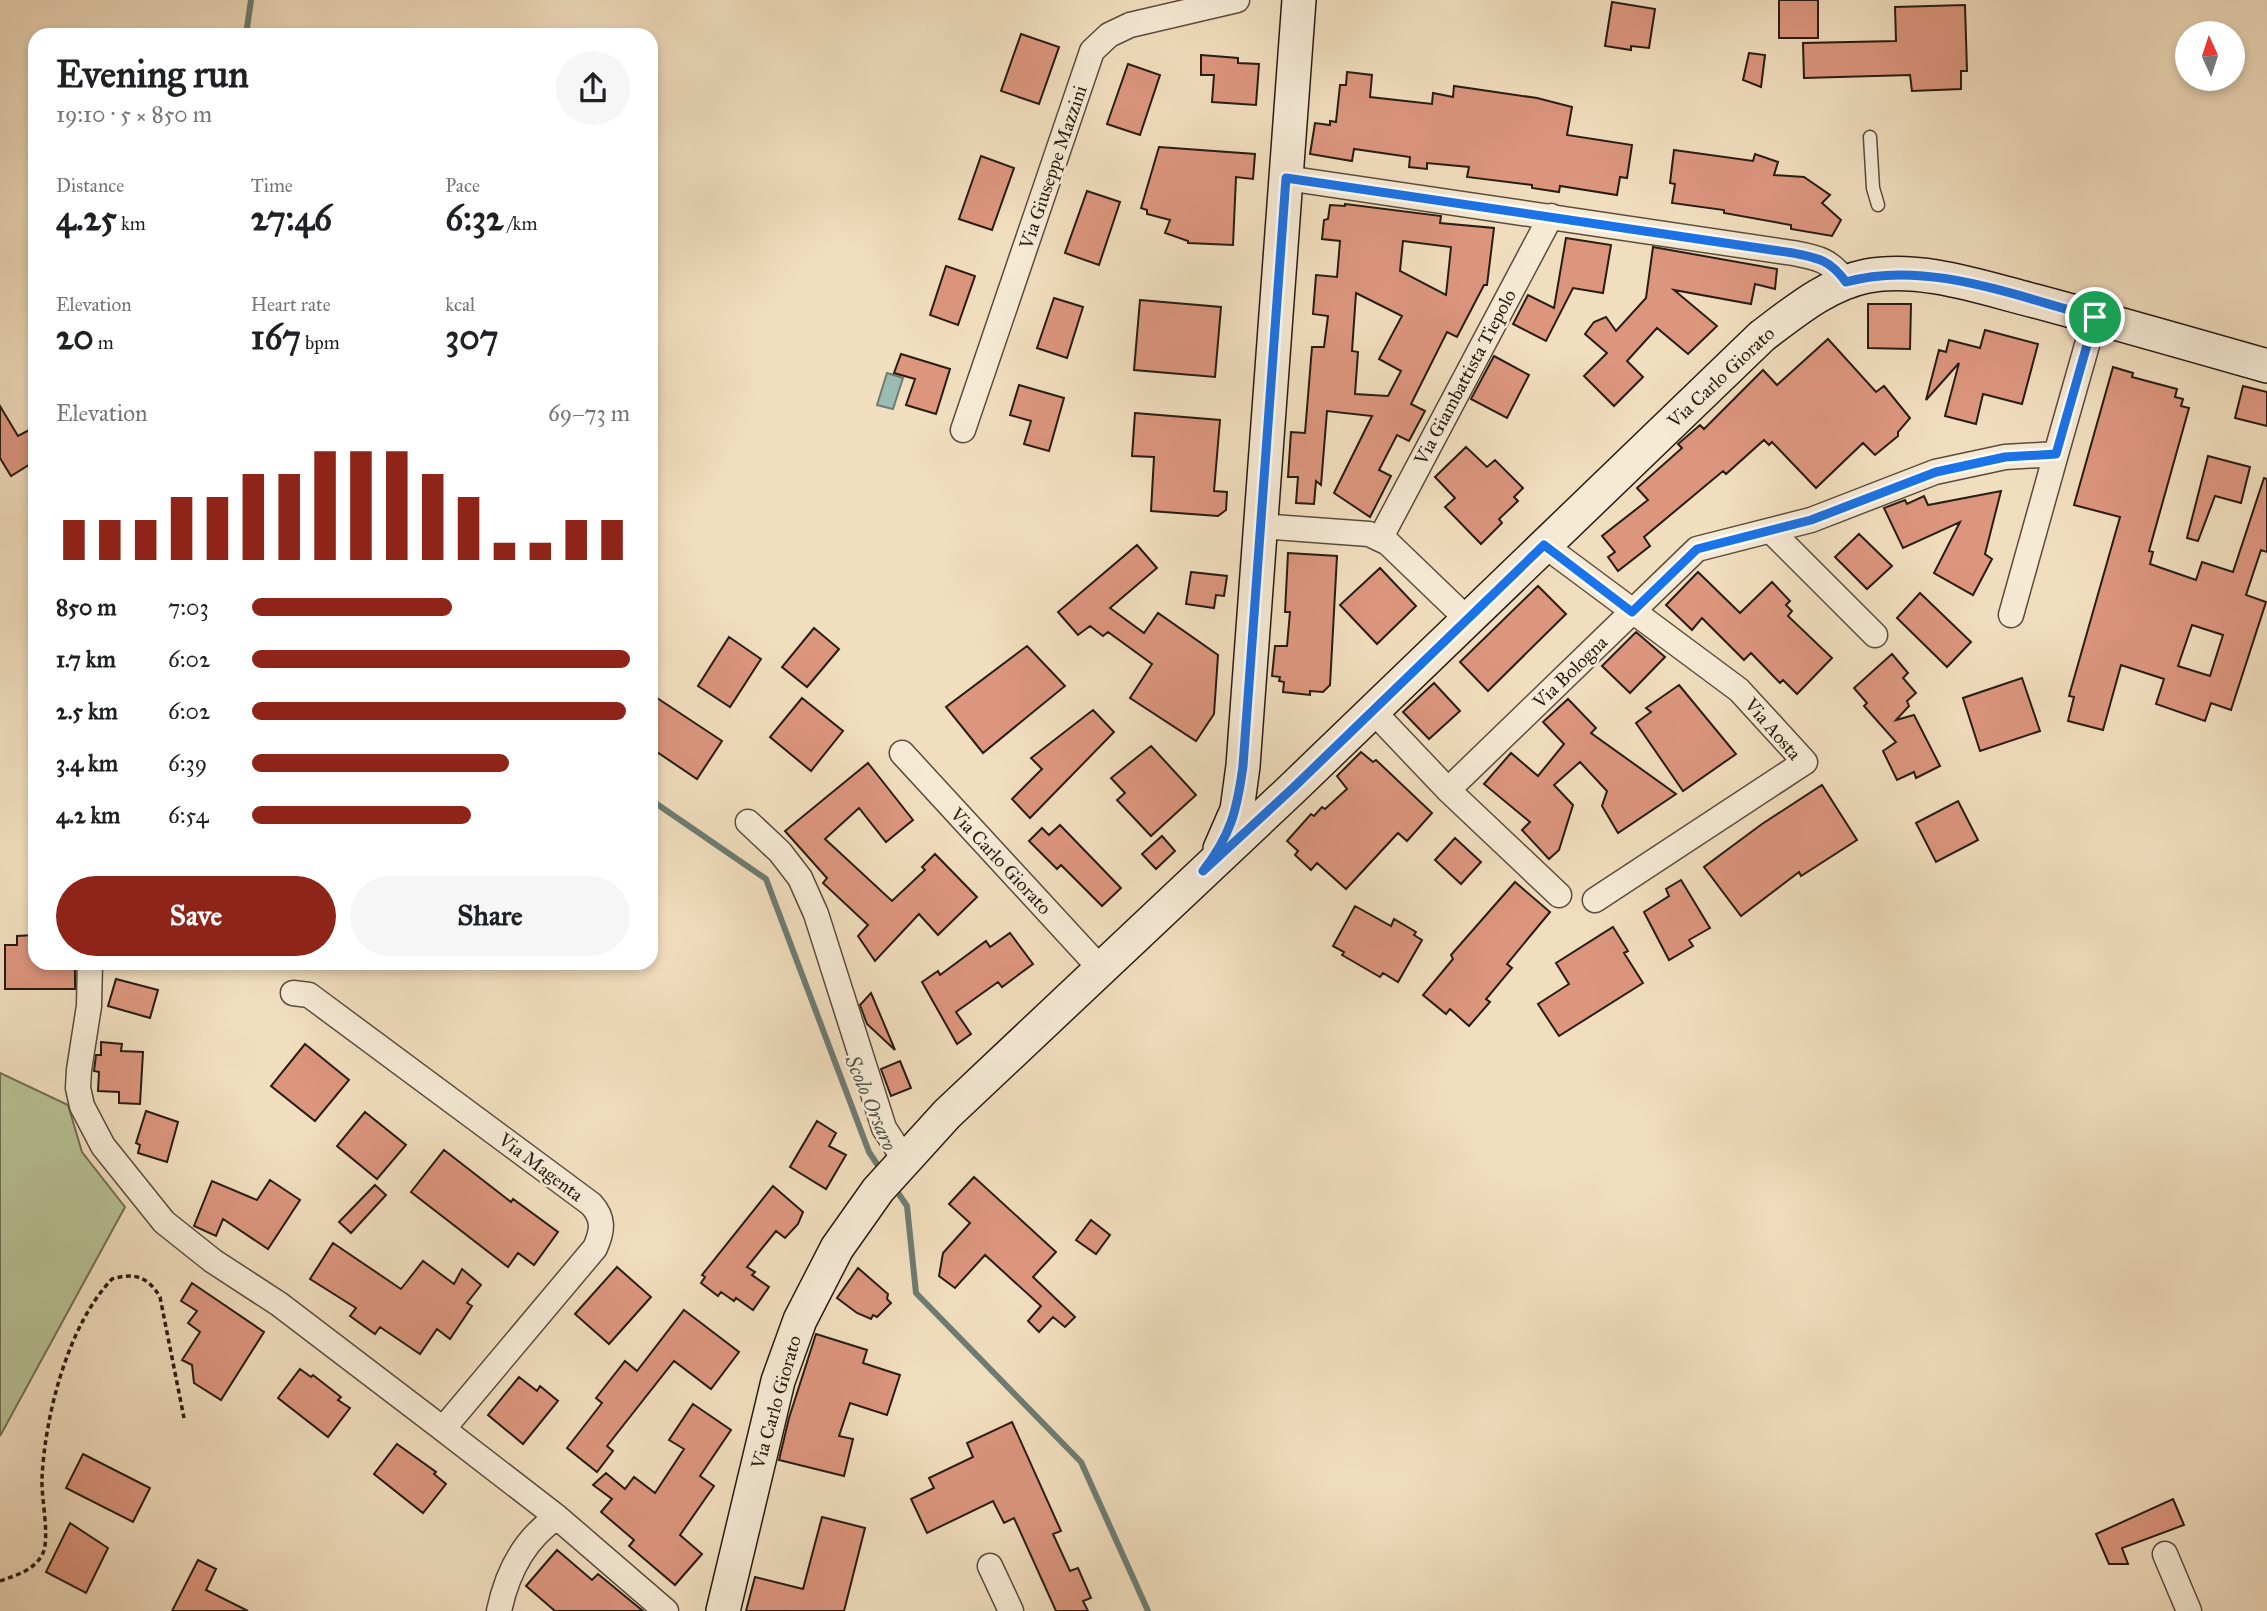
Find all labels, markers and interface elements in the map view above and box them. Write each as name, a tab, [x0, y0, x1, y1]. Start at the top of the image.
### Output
north arrow	[2175, 21, 2245, 91]
map controls	[2175, 21, 2245, 91]
text: Evening run	[56, 51, 249, 97]
button: share	[556, 51, 630, 125]
street label: Via Giuseppe Mazzini	[1014, 82, 1092, 253]
text: 19:10 · 5 × 850 m	[56, 100, 212, 128]
text: Distance	[56, 174, 124, 197]
text: Time	[251, 174, 293, 197]
text: Pace	[445, 174, 480, 197]
text: 4.25	[56, 197, 117, 240]
text: 27:46	[251, 197, 332, 240]
text: 6:32	[445, 197, 503, 240]
text: km	[117, 212, 146, 235]
text: /km	[503, 212, 537, 235]
street label: Via Giambattista Tiepolo	[1409, 285, 1521, 469]
pin	[2065, 287, 2125, 347]
text: Elevation	[56, 293, 131, 316]
text: Heart rate	[251, 293, 331, 316]
text: kcal	[445, 293, 475, 316]
icon: arrive	[2076, 298, 2114, 336]
text: 20	[56, 316, 94, 359]
text: 167	[251, 316, 301, 359]
text: 307	[445, 316, 498, 359]
street label: Via Carlo Giorato	[1662, 321, 1779, 433]
text: m	[94, 331, 114, 354]
text: bpm	[301, 331, 340, 354]
text: Elevation	[56, 399, 147, 427]
text: 69–73 m	[548, 399, 630, 427]
text: 850 m	[56, 593, 117, 621]
text: 7:03	[168, 593, 209, 621]
street label: Via Bologna	[1527, 630, 1613, 715]
text: 1.7 km	[56, 645, 116, 673]
text: 6:02	[168, 645, 210, 673]
street label: Via Aosta	[1739, 693, 1807, 765]
text: 2.5 km	[56, 697, 118, 725]
text: 6:02	[168, 697, 210, 725]
text: 3.4 km	[56, 749, 118, 777]
text: 6:39	[168, 749, 207, 777]
text: 4.2 km	[56, 801, 120, 829]
text: 6:54	[168, 801, 209, 829]
street label: Via Carlo Giorato	[945, 802, 1057, 919]
button: Save	[56, 876, 336, 956]
button: Share	[350, 876, 630, 956]
water label: Scolo Orsaro	[839, 1050, 903, 1155]
street label: Via Magenta	[493, 1127, 589, 1208]
street label: Via Carlo Giorato	[746, 1332, 806, 1472]

